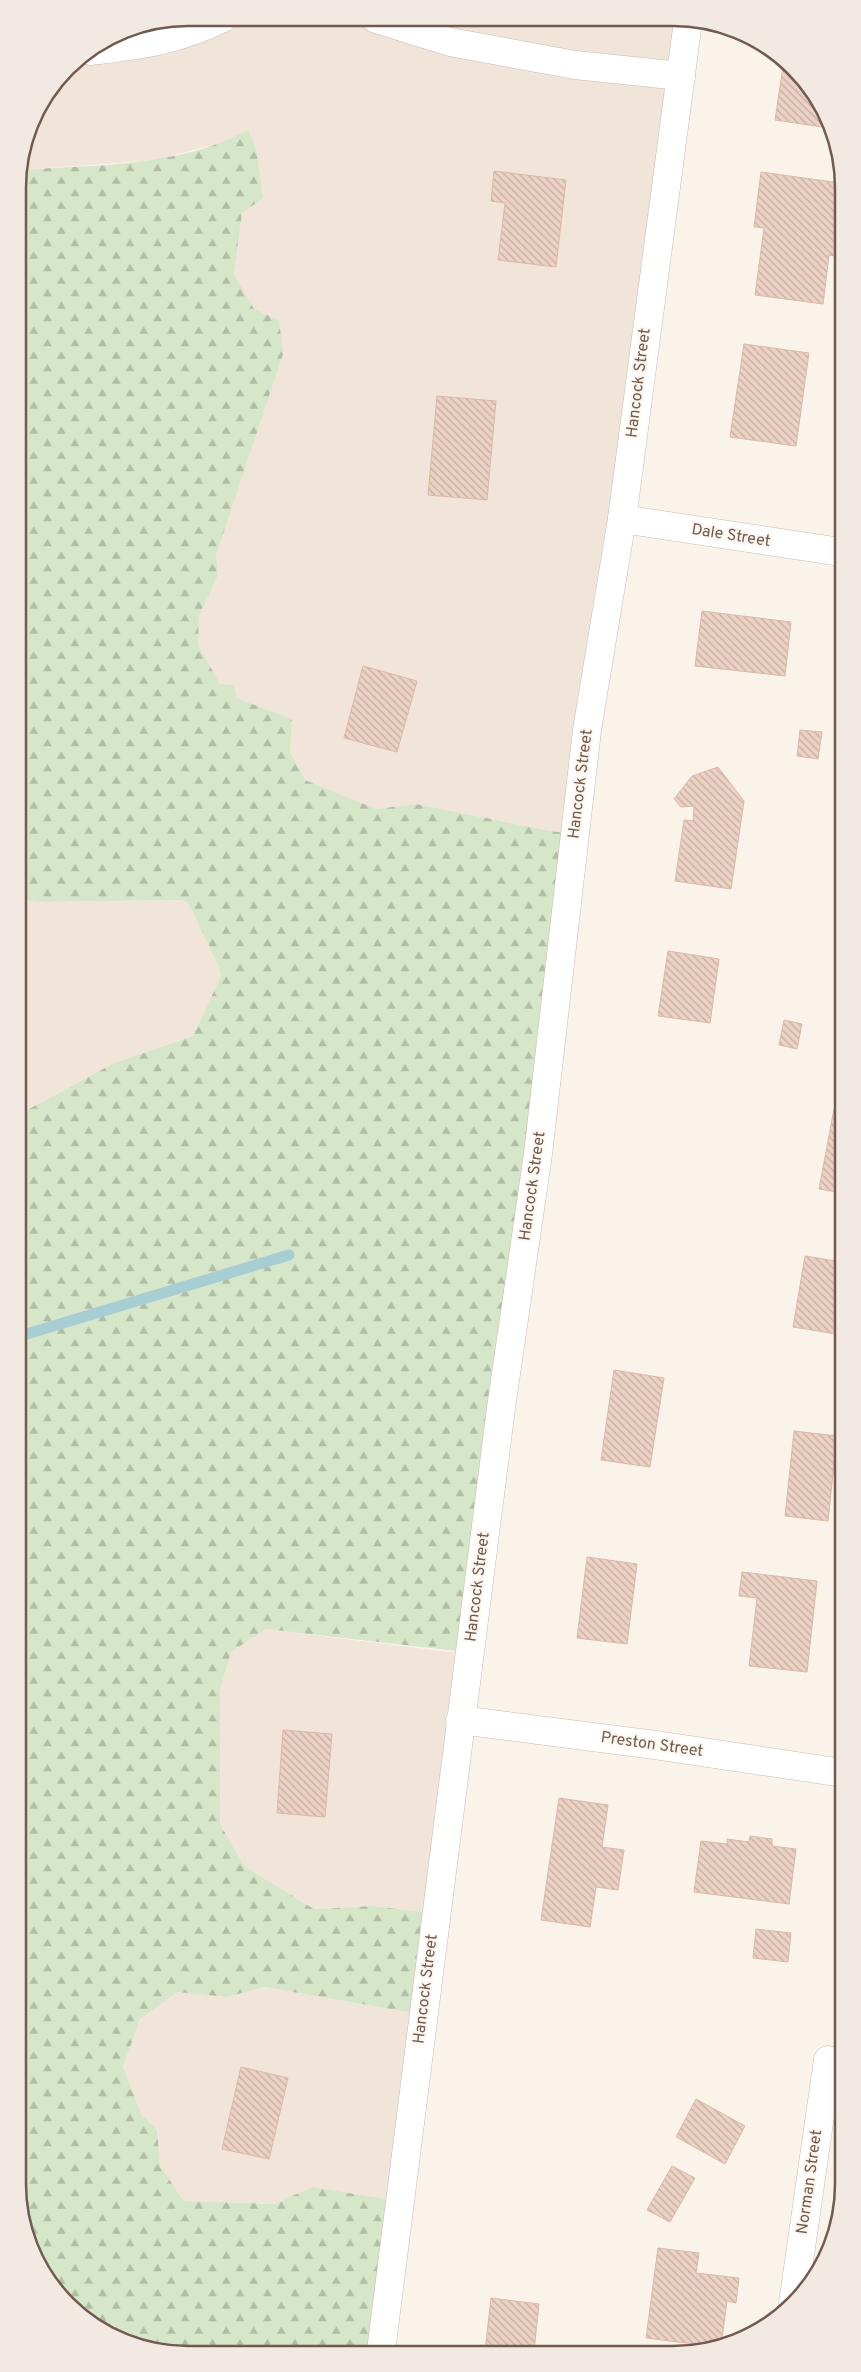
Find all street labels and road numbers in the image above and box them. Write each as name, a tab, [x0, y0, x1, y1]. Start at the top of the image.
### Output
street label: Hancock Street	[622, 327, 656, 439]
street label: Dale Street	[690, 520, 772, 552]
street label: Hancock Street	[564, 728, 598, 840]
street label: Hancock Street	[515, 1130, 551, 1242]
street label: Hancock Street	[461, 1531, 495, 1643]
street label: Preston Street	[599, 1728, 705, 1762]
street label: Hancock Street	[409, 1933, 443, 2045]
street label: Norman Street	[793, 2128, 827, 2236]

